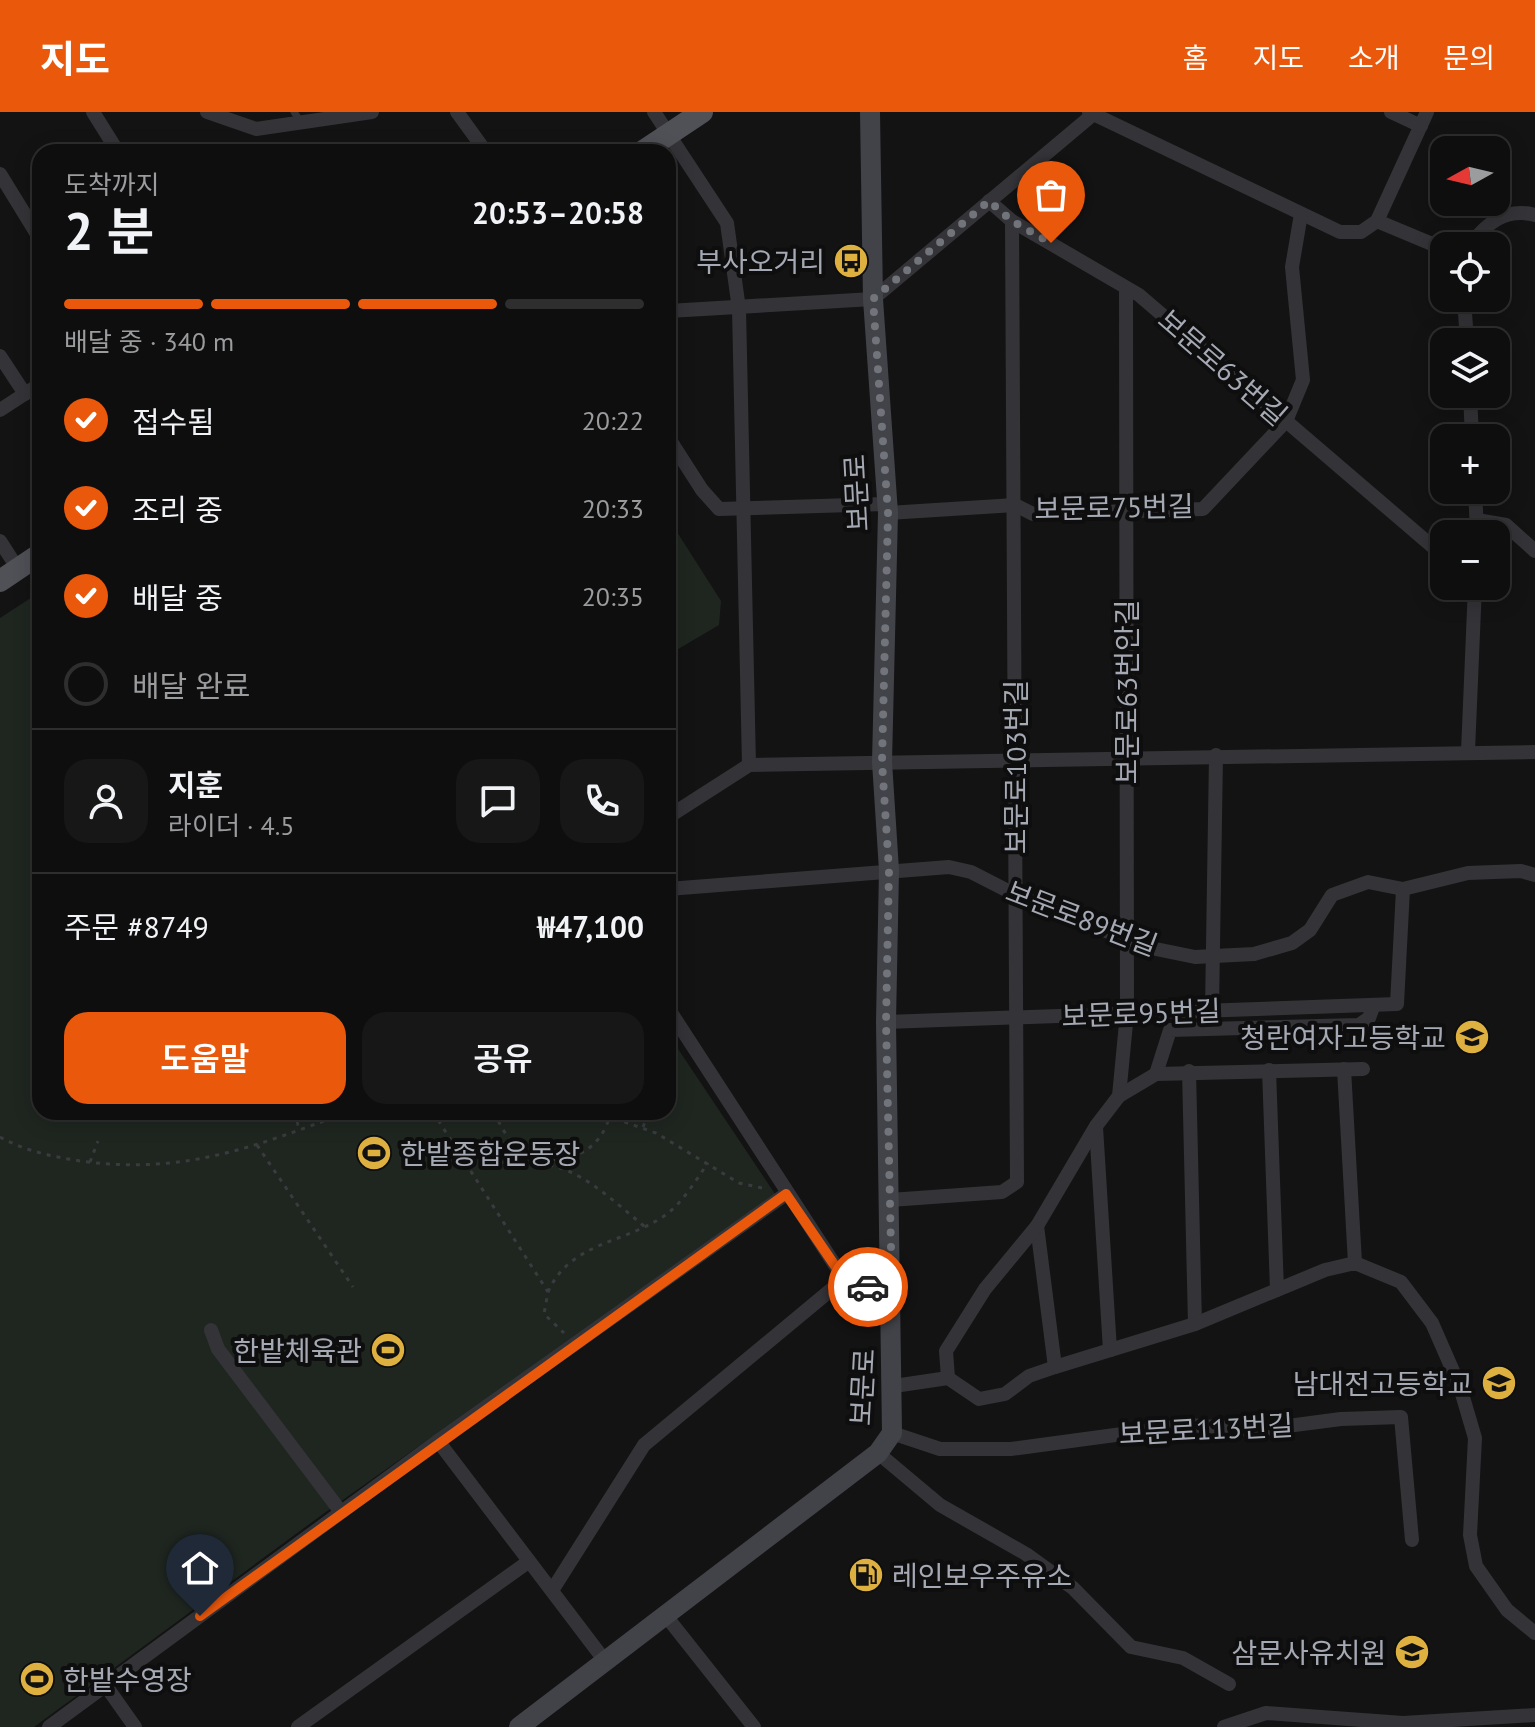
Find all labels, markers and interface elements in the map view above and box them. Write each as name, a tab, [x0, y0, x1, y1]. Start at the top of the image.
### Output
text: 지도	[40, 34, 110, 83]
text: 홈	[1183, 39, 1208, 76]
text: 지도	[1252, 39, 1304, 76]
text: 소개	[1348, 39, 1399, 76]
text: 문의	[1443, 39, 1495, 76]
north arrow	[1430, 136, 1510, 216]
map controls	[1430, 136, 1510, 600]
pin	[1017, 161, 1085, 243]
text: 도착까지	[64, 168, 160, 201]
icon: bag	[1029, 173, 1073, 217]
text: 20:53–20:58	[472, 193, 644, 232]
text: 2 분	[64, 197, 154, 264]
button: locate	[1430, 232, 1510, 312]
bus stop icon: 부사오거리	[832, 242, 870, 280]
place label: 부사오거리	[696, 243, 825, 280]
street label: 보문로63번길	[1151, 301, 1295, 433]
text: 배달 중 · 340 m	[64, 325, 234, 358]
button: layers	[1430, 328, 1510, 408]
icon: check	[64, 398, 108, 442]
text: 접수됨	[132, 402, 215, 441]
text: 20:22	[582, 404, 644, 437]
button: +	[1430, 424, 1510, 504]
street label: 보문로	[836, 453, 876, 533]
icon: check	[64, 486, 108, 530]
street label: 보문로75번길	[1034, 487, 1194, 527]
text: 조리 중	[132, 490, 223, 529]
text: 20:33	[582, 492, 644, 525]
button: −	[1430, 520, 1510, 600]
icon: check	[64, 574, 108, 618]
text: 배달 중	[132, 578, 223, 617]
text: 20:35	[582, 580, 644, 613]
street label: 보문로63번안길	[1108, 599, 1145, 785]
text: 배달 완료	[132, 666, 250, 705]
street label: 보문로103번길	[997, 680, 1034, 854]
button: person	[64, 759, 148, 843]
button: chat	[456, 759, 540, 843]
button: phone	[560, 759, 644, 843]
text: 지훈	[168, 765, 223, 804]
text: 라이더 · 4.5	[168, 809, 295, 842]
street label: 보문로89번길	[1001, 872, 1163, 964]
text: 주문 #8749	[64, 907, 209, 946]
text: ₩47,100	[537, 907, 644, 946]
street label: 보문로95번길	[1061, 992, 1221, 1034]
button: 도움말	[64, 1012, 346, 1104]
button: 공유	[362, 1012, 644, 1104]
school or university icon: 청란여자고등학교	[1453, 1018, 1491, 1056]
place label: 청란여자고등학교	[1240, 1019, 1446, 1056]
sports icon: 한밭종합운동장	[355, 1134, 393, 1172]
place label: 한밭종합운동장	[400, 1135, 580, 1172]
courier	[828, 1247, 908, 1327]
icon: car	[846, 1265, 890, 1309]
sports icon: 한밭체육관	[369, 1331, 407, 1369]
place label: 한밭체육관	[233, 1332, 362, 1369]
street label: 보문로	[842, 1347, 882, 1427]
school or university icon: 남대전고등학교	[1480, 1364, 1518, 1402]
place label: 남대전고등학교	[1293, 1365, 1473, 1402]
street label: 보문로113번길	[1118, 1406, 1294, 1452]
pin	[166, 1534, 234, 1616]
icon: home	[178, 1546, 222, 1590]
fuel station icon: 레인보우주유소	[847, 1556, 885, 1594]
place label: 레인보우주유소	[892, 1557, 1072, 1594]
school or university icon: 삼문사유치원	[1393, 1633, 1431, 1671]
place label: 삼문사유치원	[1231, 1634, 1386, 1671]
sports icon: 한밭수영장	[18, 1660, 56, 1698]
place label: 한밭수영장	[63, 1661, 192, 1698]

